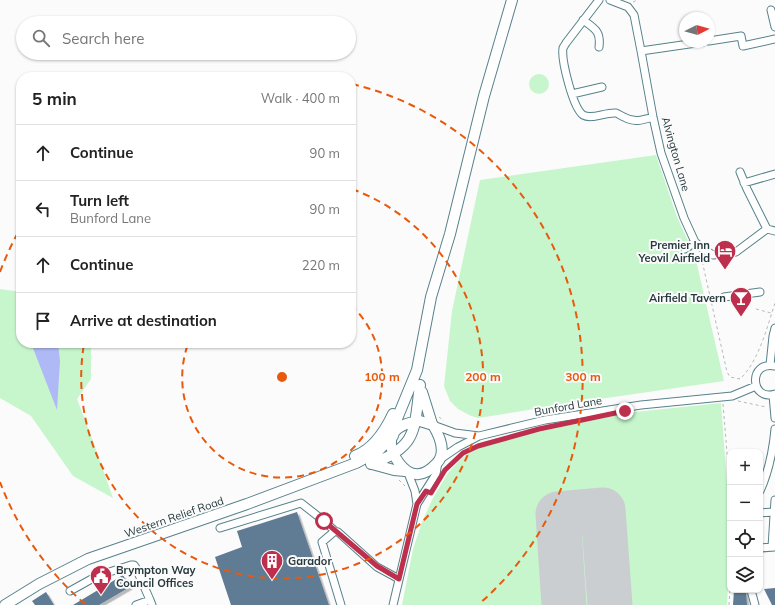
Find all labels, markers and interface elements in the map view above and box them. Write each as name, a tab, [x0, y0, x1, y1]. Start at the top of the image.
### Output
north arrow	[679, 12, 715, 48]
search box	[16, 16, 356, 60]
icon: search	[30, 27, 52, 49]
text: Search here	[62, 29, 144, 48]
text: 5 min	[32, 88, 77, 109]
text: Walk · 400 m	[261, 90, 340, 106]
street label: Alvington Lane	[659, 115, 693, 193]
icon: ahead	[32, 142, 54, 164]
text: Continue	[70, 143, 133, 162]
text: 90 m	[310, 145, 340, 161]
text: Turn left	[70, 191, 129, 210]
icon: left	[32, 198, 54, 220]
text: 90 m	[310, 201, 340, 217]
text: Bunford Lane	[70, 210, 151, 226]
place label: Premier Inn Yeovil Airfield	[637, 238, 710, 265]
hotel icon: Premier Inn Yeovil Airfield	[712, 238, 738, 271]
icon: ahead	[32, 254, 54, 276]
text: Continue	[70, 255, 133, 274]
text: 220 m	[302, 257, 340, 273]
bar icon: Airfield Tavern	[728, 285, 754, 318]
place label: Airfield Tavern	[649, 291, 726, 305]
icon: arrive	[32, 310, 54, 332]
text: Arrive at destination	[70, 311, 217, 330]
text: 100 m	[364, 369, 400, 384]
text: 200 m	[465, 369, 501, 384]
text: 300 m	[565, 369, 601, 384]
centre of rings	[275, 370, 289, 384]
street label: Bunford Lane	[533, 393, 603, 419]
route end	[616, 402, 634, 420]
map controls	[727, 449, 763, 593]
button: +	[727, 449, 763, 485]
button: −	[727, 485, 763, 521]
street label: Western Relief Road	[122, 493, 226, 541]
route start	[315, 512, 333, 530]
button: locate	[727, 521, 763, 557]
building icon: Garador	[259, 548, 285, 581]
place label: Garador	[288, 554, 332, 568]
button: layers	[727, 557, 763, 593]
public building icon: Brympton Way Council Offices	[88, 563, 114, 596]
place label: Brympton Way Council Offices	[116, 563, 196, 590]

